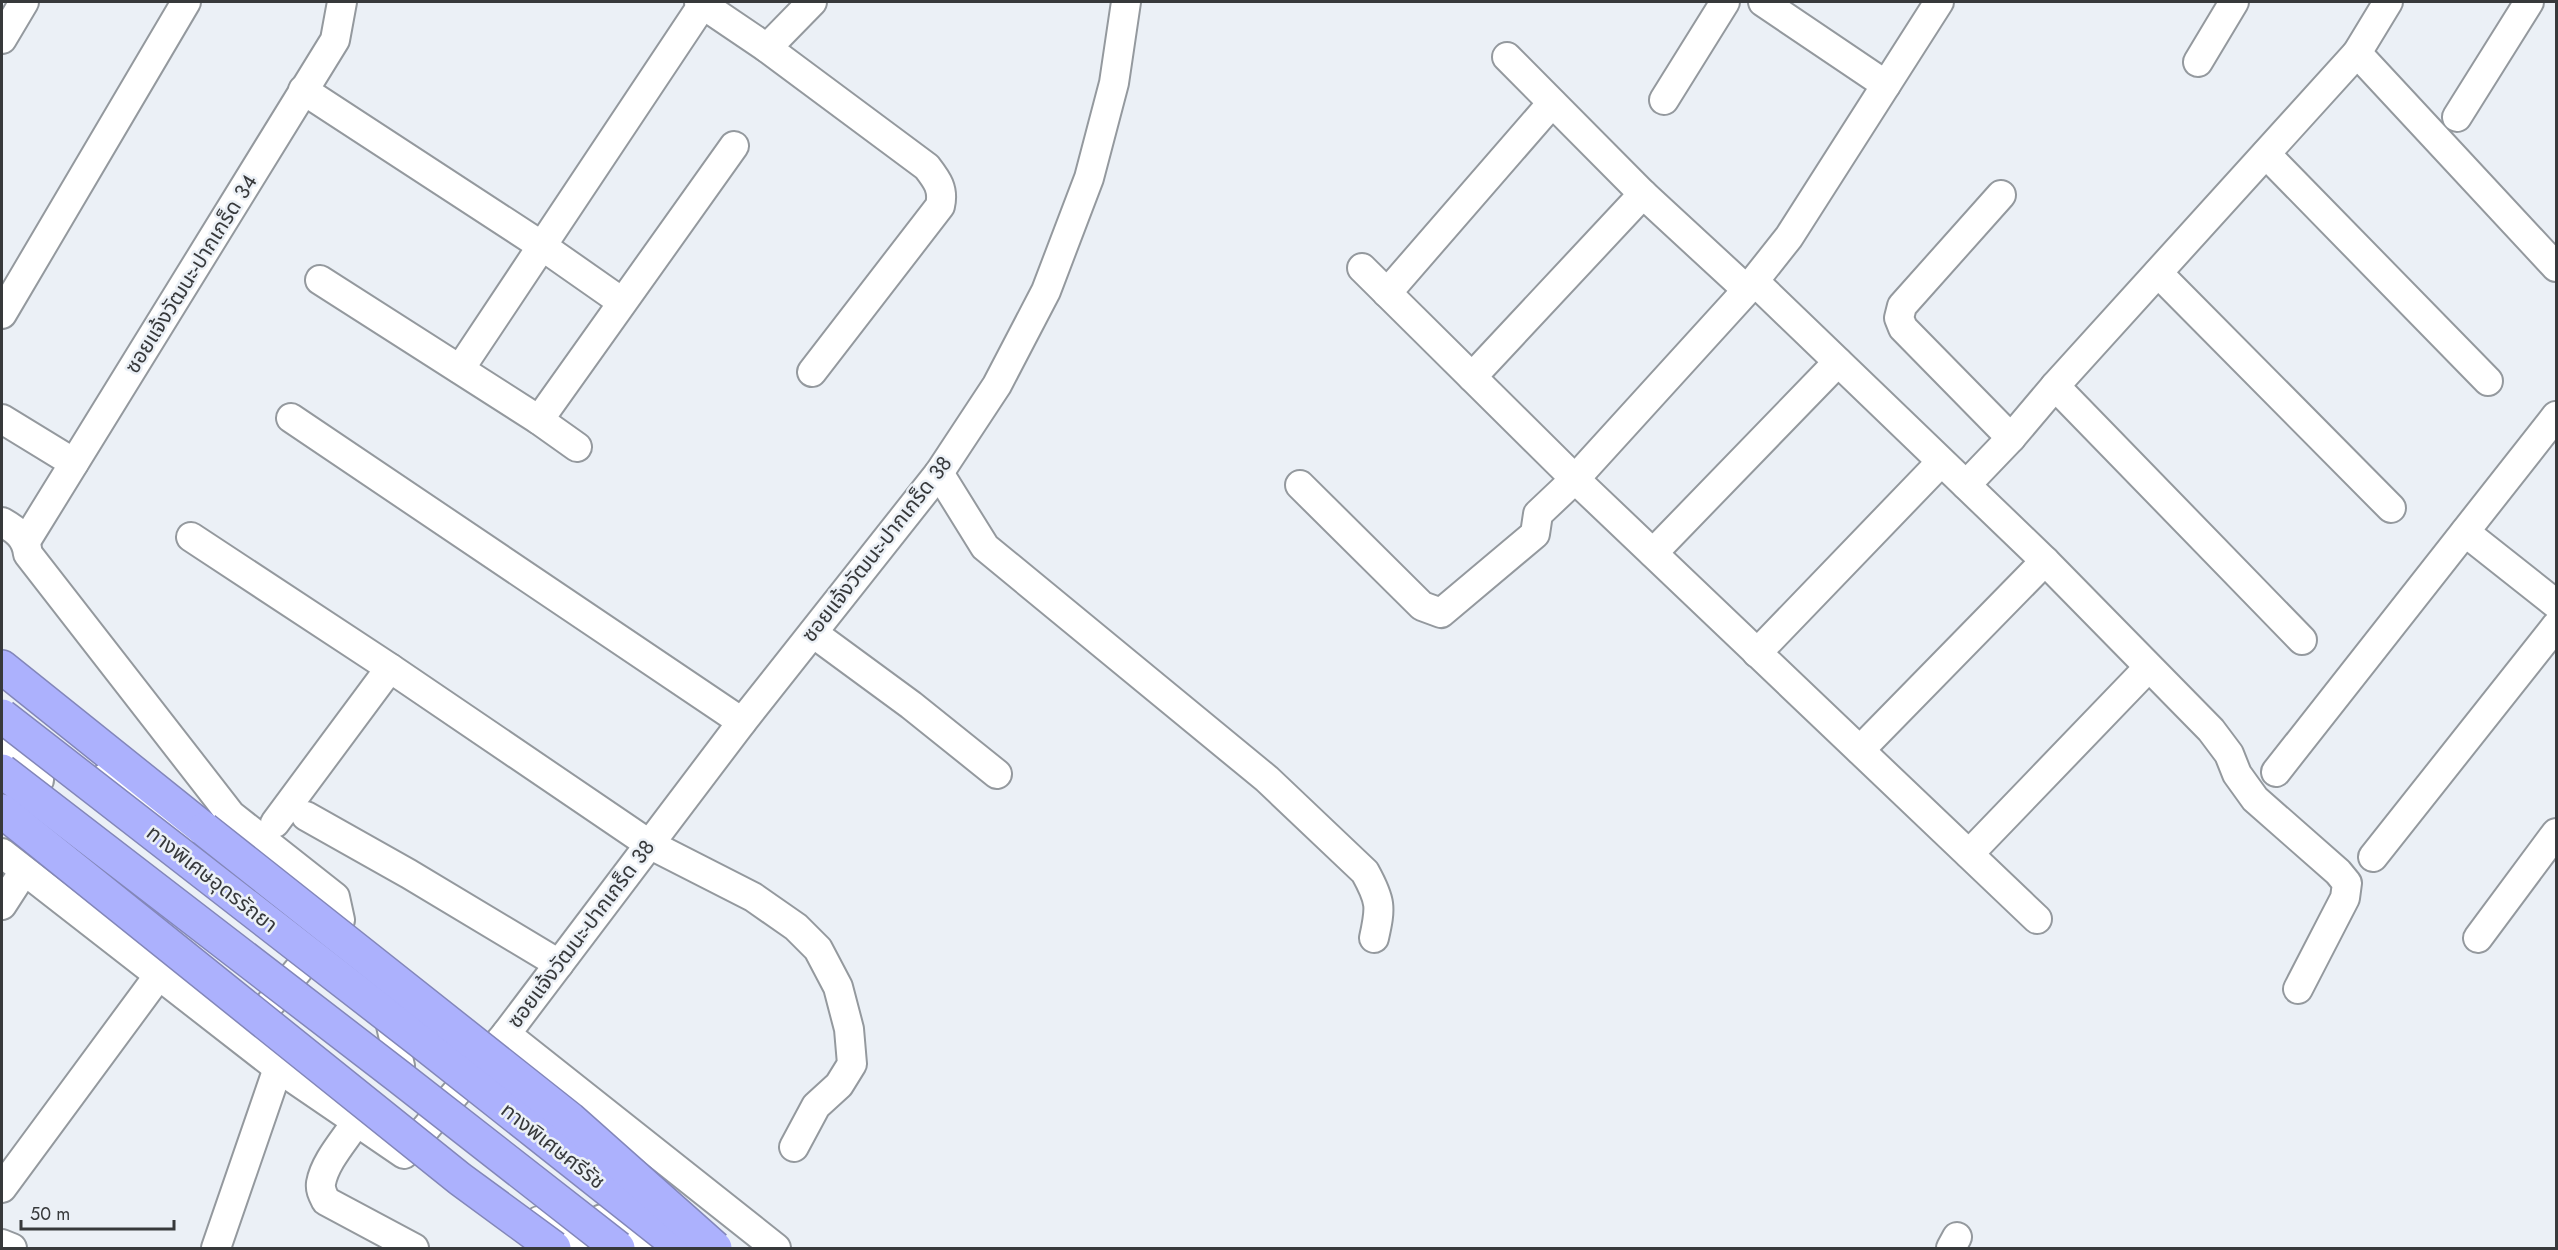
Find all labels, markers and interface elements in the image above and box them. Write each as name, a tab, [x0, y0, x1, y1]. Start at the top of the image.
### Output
street label: ซอยแจ้งวัฒนะ-ปากเกร็ด 34	[117, 169, 265, 379]
street label: ซอยแจ้งวัฒนะ-ปากเกร็ด 38	[795, 450, 959, 648]
street label: ทางพิเศษอุดรรัถยา	[140, 818, 284, 940]
street label: ซอยแจ้งวัฒนะ-ปากเกร็ด 38	[500, 834, 662, 1034]
street label: ทางพิเศษศรีรัช	[494, 1096, 612, 1196]
scale bar	[21, 1193, 174, 1231]
text: 50 m	[30, 1201, 70, 1227]

